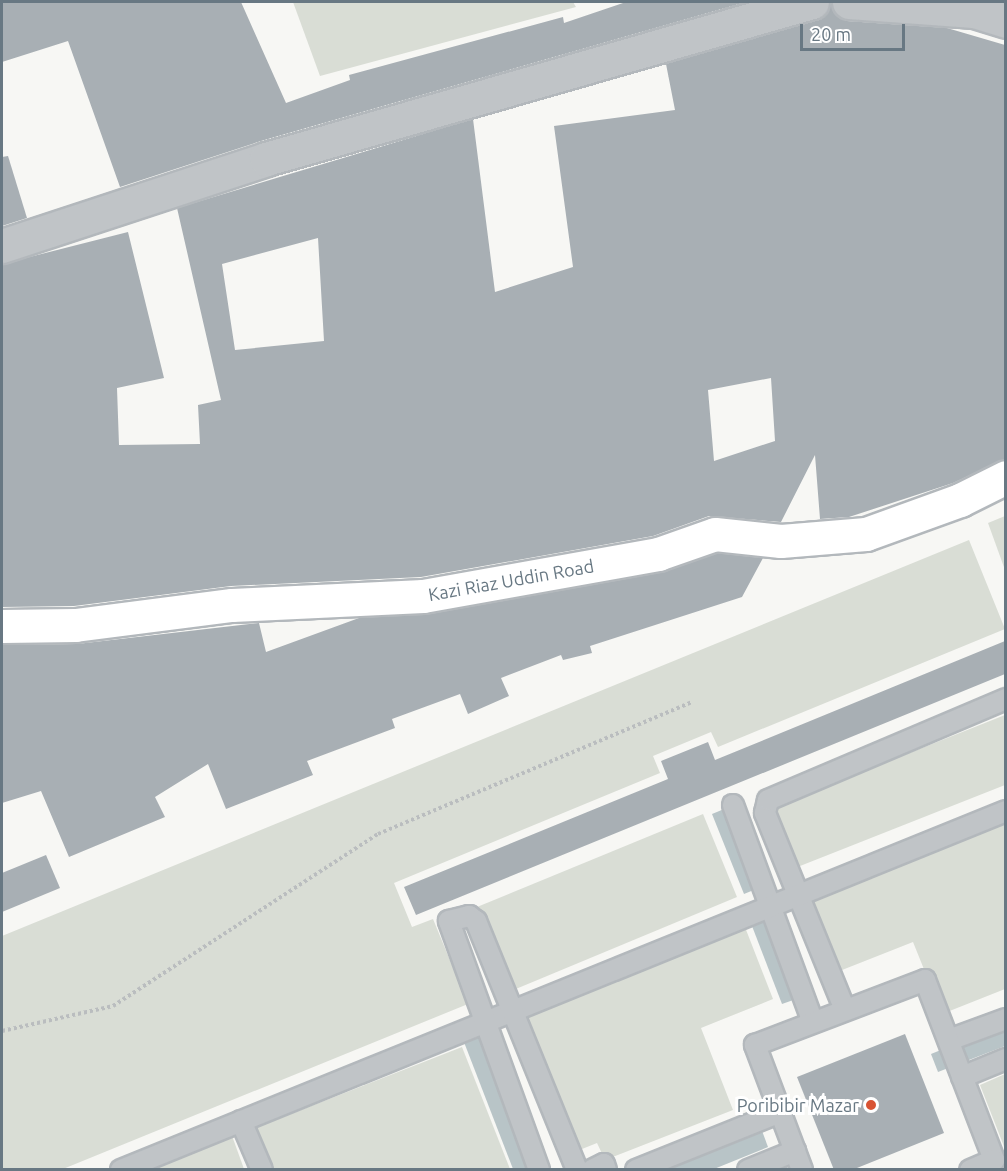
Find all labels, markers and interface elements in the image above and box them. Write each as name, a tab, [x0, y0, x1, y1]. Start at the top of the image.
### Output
scale bar	[803, 12, 908, 50]
text: 20 m	[811, 24, 851, 44]
street label: Kazi Riaz Uddin Road	[426, 555, 596, 605]
place label: Poribibir Mazar	[737, 1094, 859, 1116]
marker: Poribibir Mazar	[864, 1098, 878, 1112]

